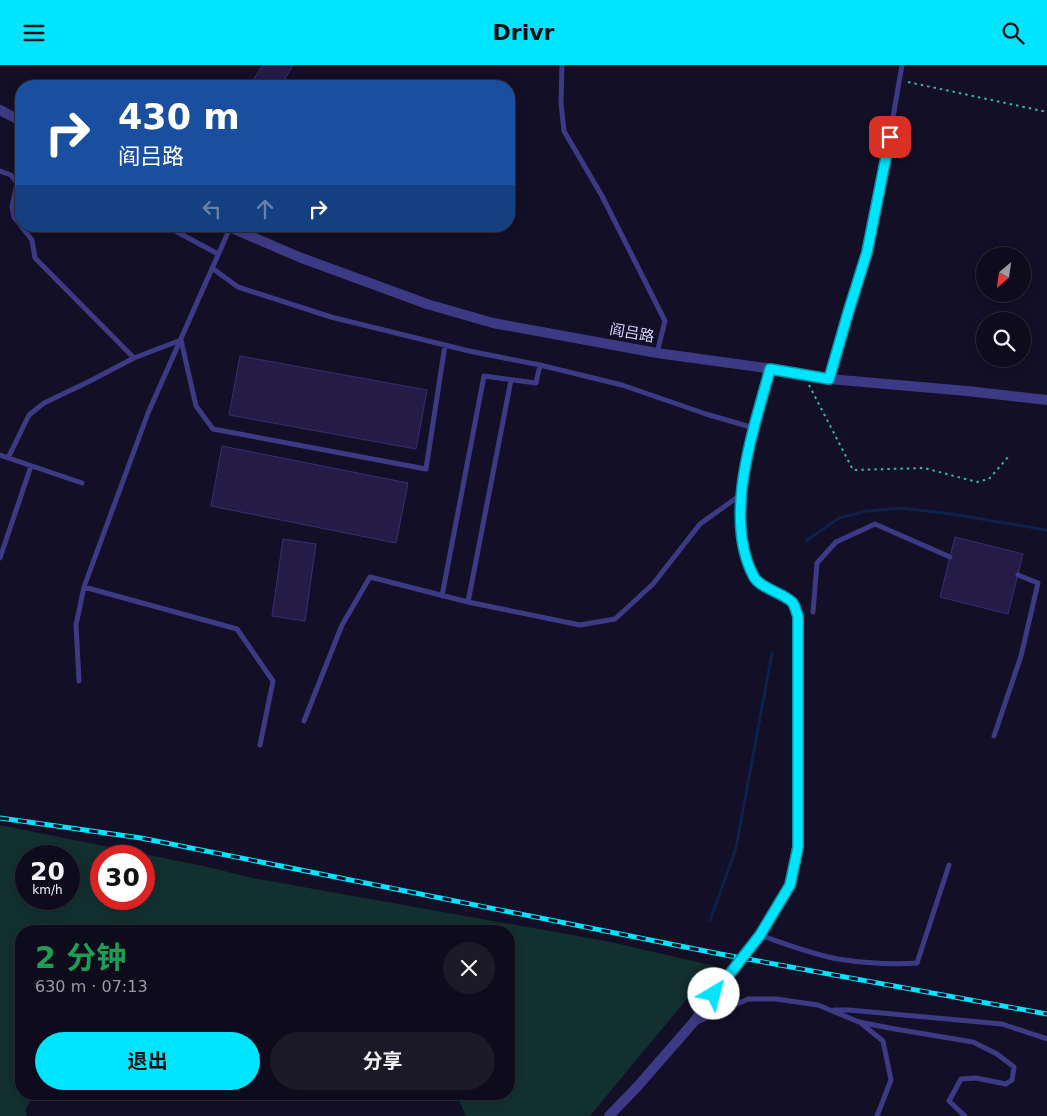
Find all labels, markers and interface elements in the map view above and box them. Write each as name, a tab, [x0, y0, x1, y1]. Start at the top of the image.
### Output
icon: menu	[20, 19, 48, 47]
icon: search	[999, 19, 1027, 47]
text: Drivr	[493, 20, 554, 45]
text: 430 m	[118, 97, 240, 137]
icon: right	[35, 100, 100, 165]
pin	[869, 116, 911, 158]
icon: arrive	[876, 123, 904, 151]
text: 阎吕路	[118, 144, 184, 169]
icon: left	[198, 195, 226, 223]
icon: ahead	[251, 195, 279, 223]
icon: right	[304, 195, 332, 223]
north arrow	[976, 247, 1031, 303]
map controls	[976, 247, 1031, 367]
button: search	[976, 312, 1031, 367]
street label: 阎吕路	[608, 320, 656, 346]
speed limit sign: 30	[90, 845, 155, 910]
text: 20	[30, 857, 65, 886]
text: km/h	[32, 883, 63, 897]
text: 2 分钟	[35, 940, 126, 975]
button: close	[443, 942, 495, 994]
position arrow	[687, 967, 739, 1019]
text: 630 m · 07:13	[35, 977, 148, 996]
button: 退出	[35, 1032, 260, 1090]
button: 分享	[270, 1032, 495, 1090]

